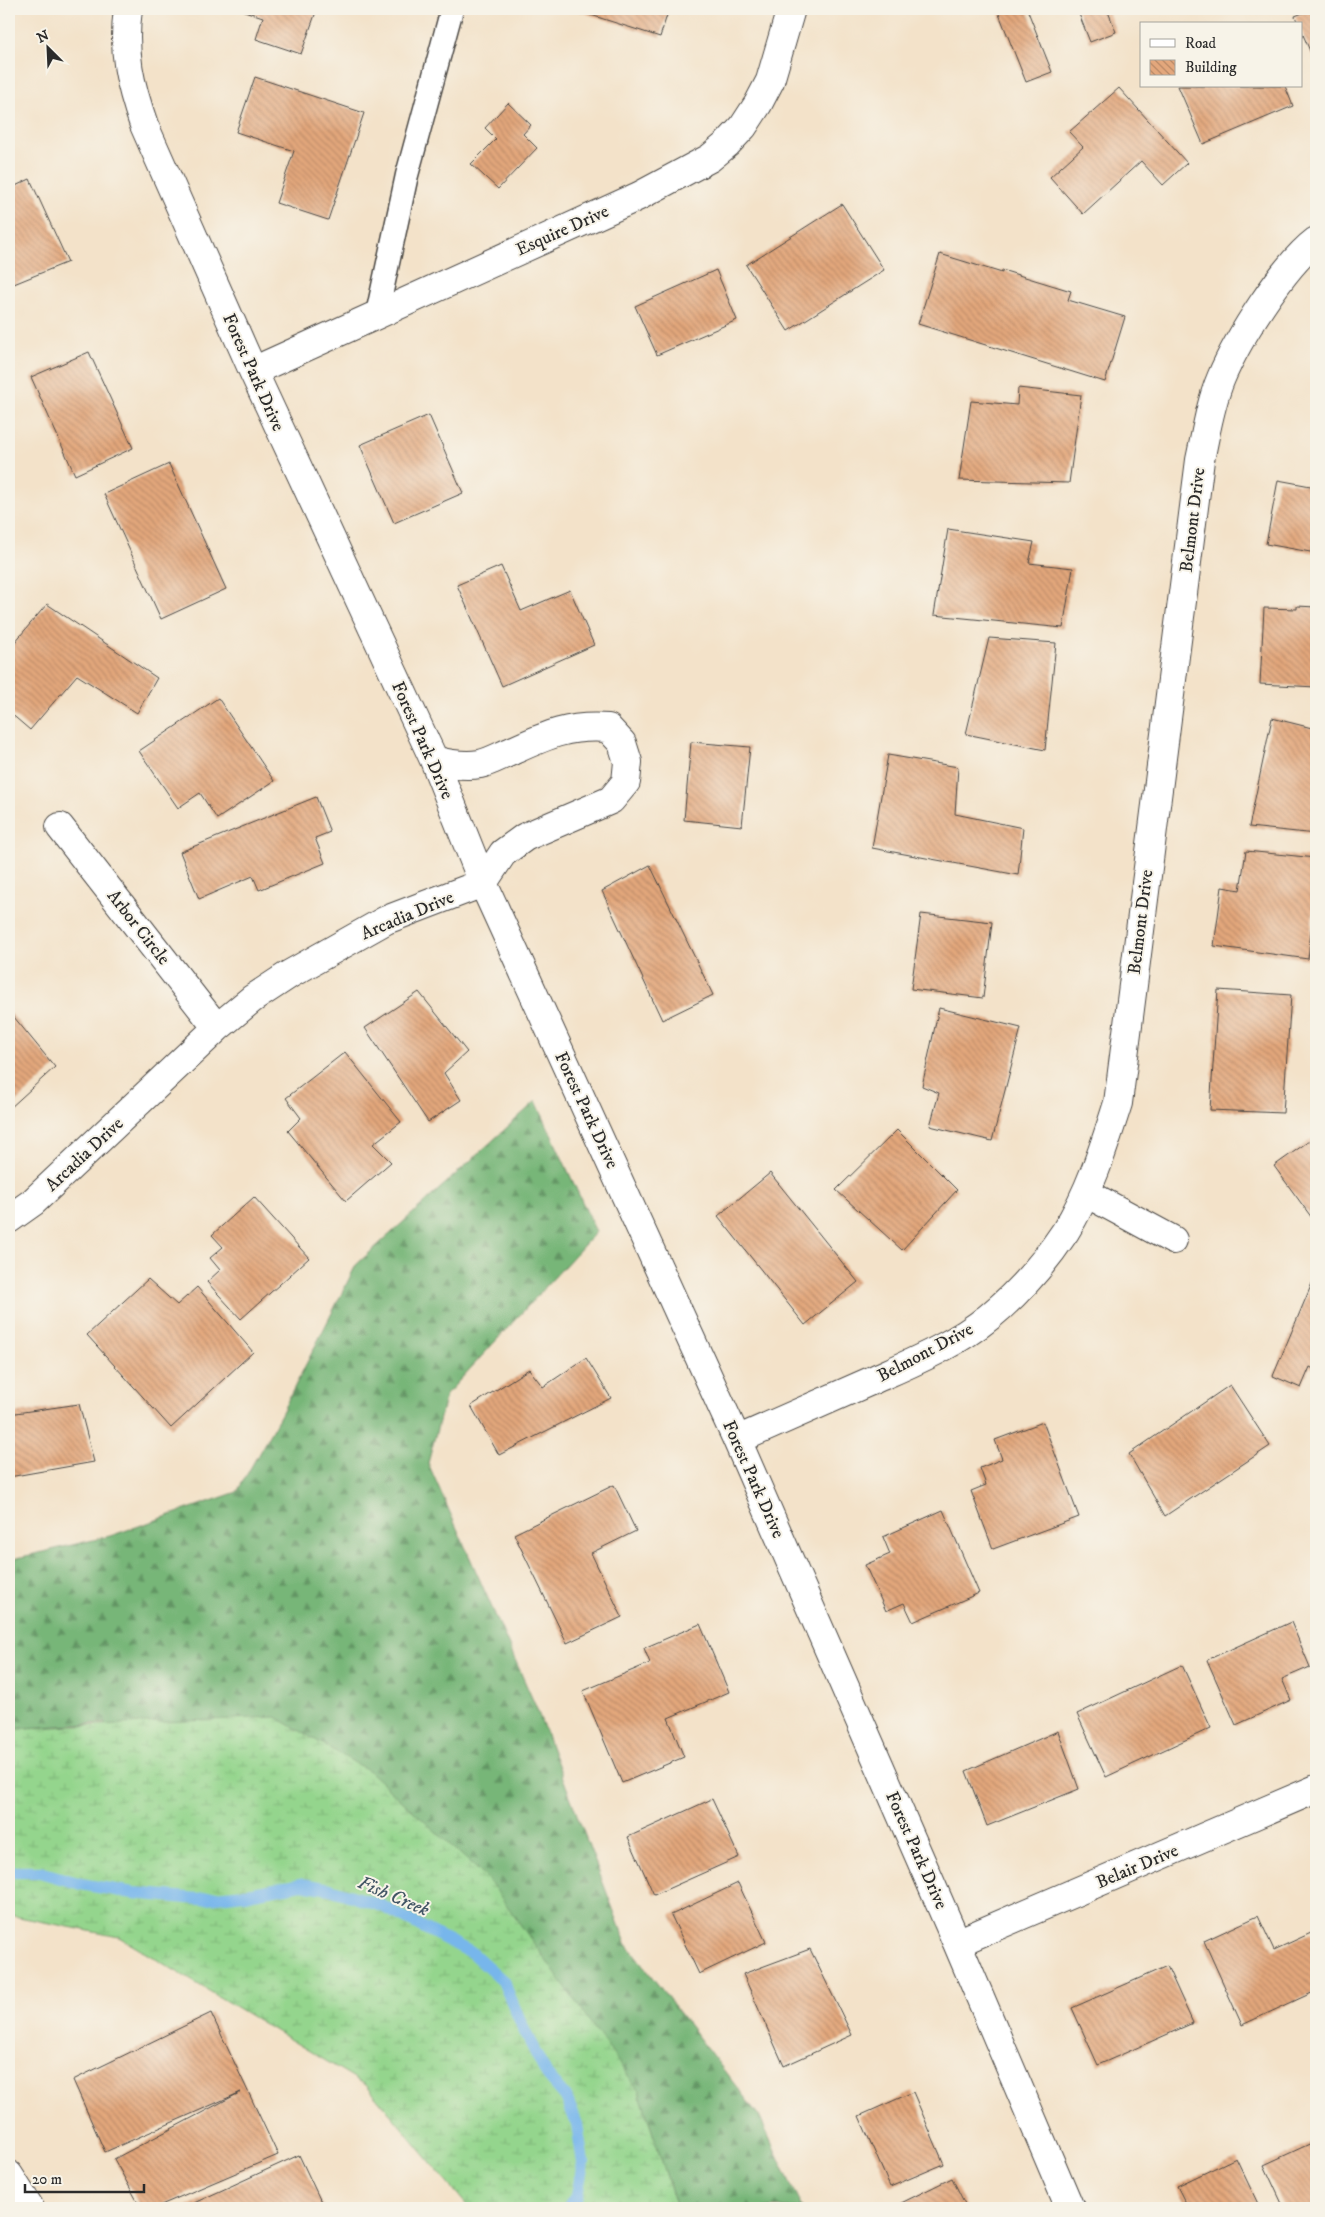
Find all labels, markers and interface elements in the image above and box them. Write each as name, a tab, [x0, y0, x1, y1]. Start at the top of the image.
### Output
north arrow	[22, 22, 72, 72]
legend	[1140, 22, 1302, 88]
text: N	[34, 26, 52, 48]
text: Road	[1185, 34, 1217, 53]
text: Building	[1185, 58, 1237, 77]
street label: Esquire Drive	[513, 201, 612, 261]
street label: Forest Park Drive	[217, 310, 289, 435]
street label: Belmont Drive	[1176, 466, 1210, 574]
street label: Forest Park Drive	[386, 678, 458, 803]
street label: Belmont Drive	[1124, 868, 1158, 976]
street label: Arbor Circle	[102, 886, 174, 970]
street label: Arcadia Drive	[358, 887, 457, 945]
street label: Forest Park Drive	[549, 1048, 623, 1172]
street label: Arcadia Drive	[41, 1113, 128, 1196]
street label: Belmont Drive	[874, 1318, 977, 1387]
street label: Forest Park Drive	[717, 1417, 789, 1542]
street label: Forest Park Drive	[880, 1788, 952, 1913]
street label: Belair Drive	[1093, 1840, 1182, 1894]
water label: Fish Creek	[354, 1871, 432, 1922]
scale bar	[25, 2162, 144, 2194]
text: 20 m	[32, 2170, 62, 2189]

